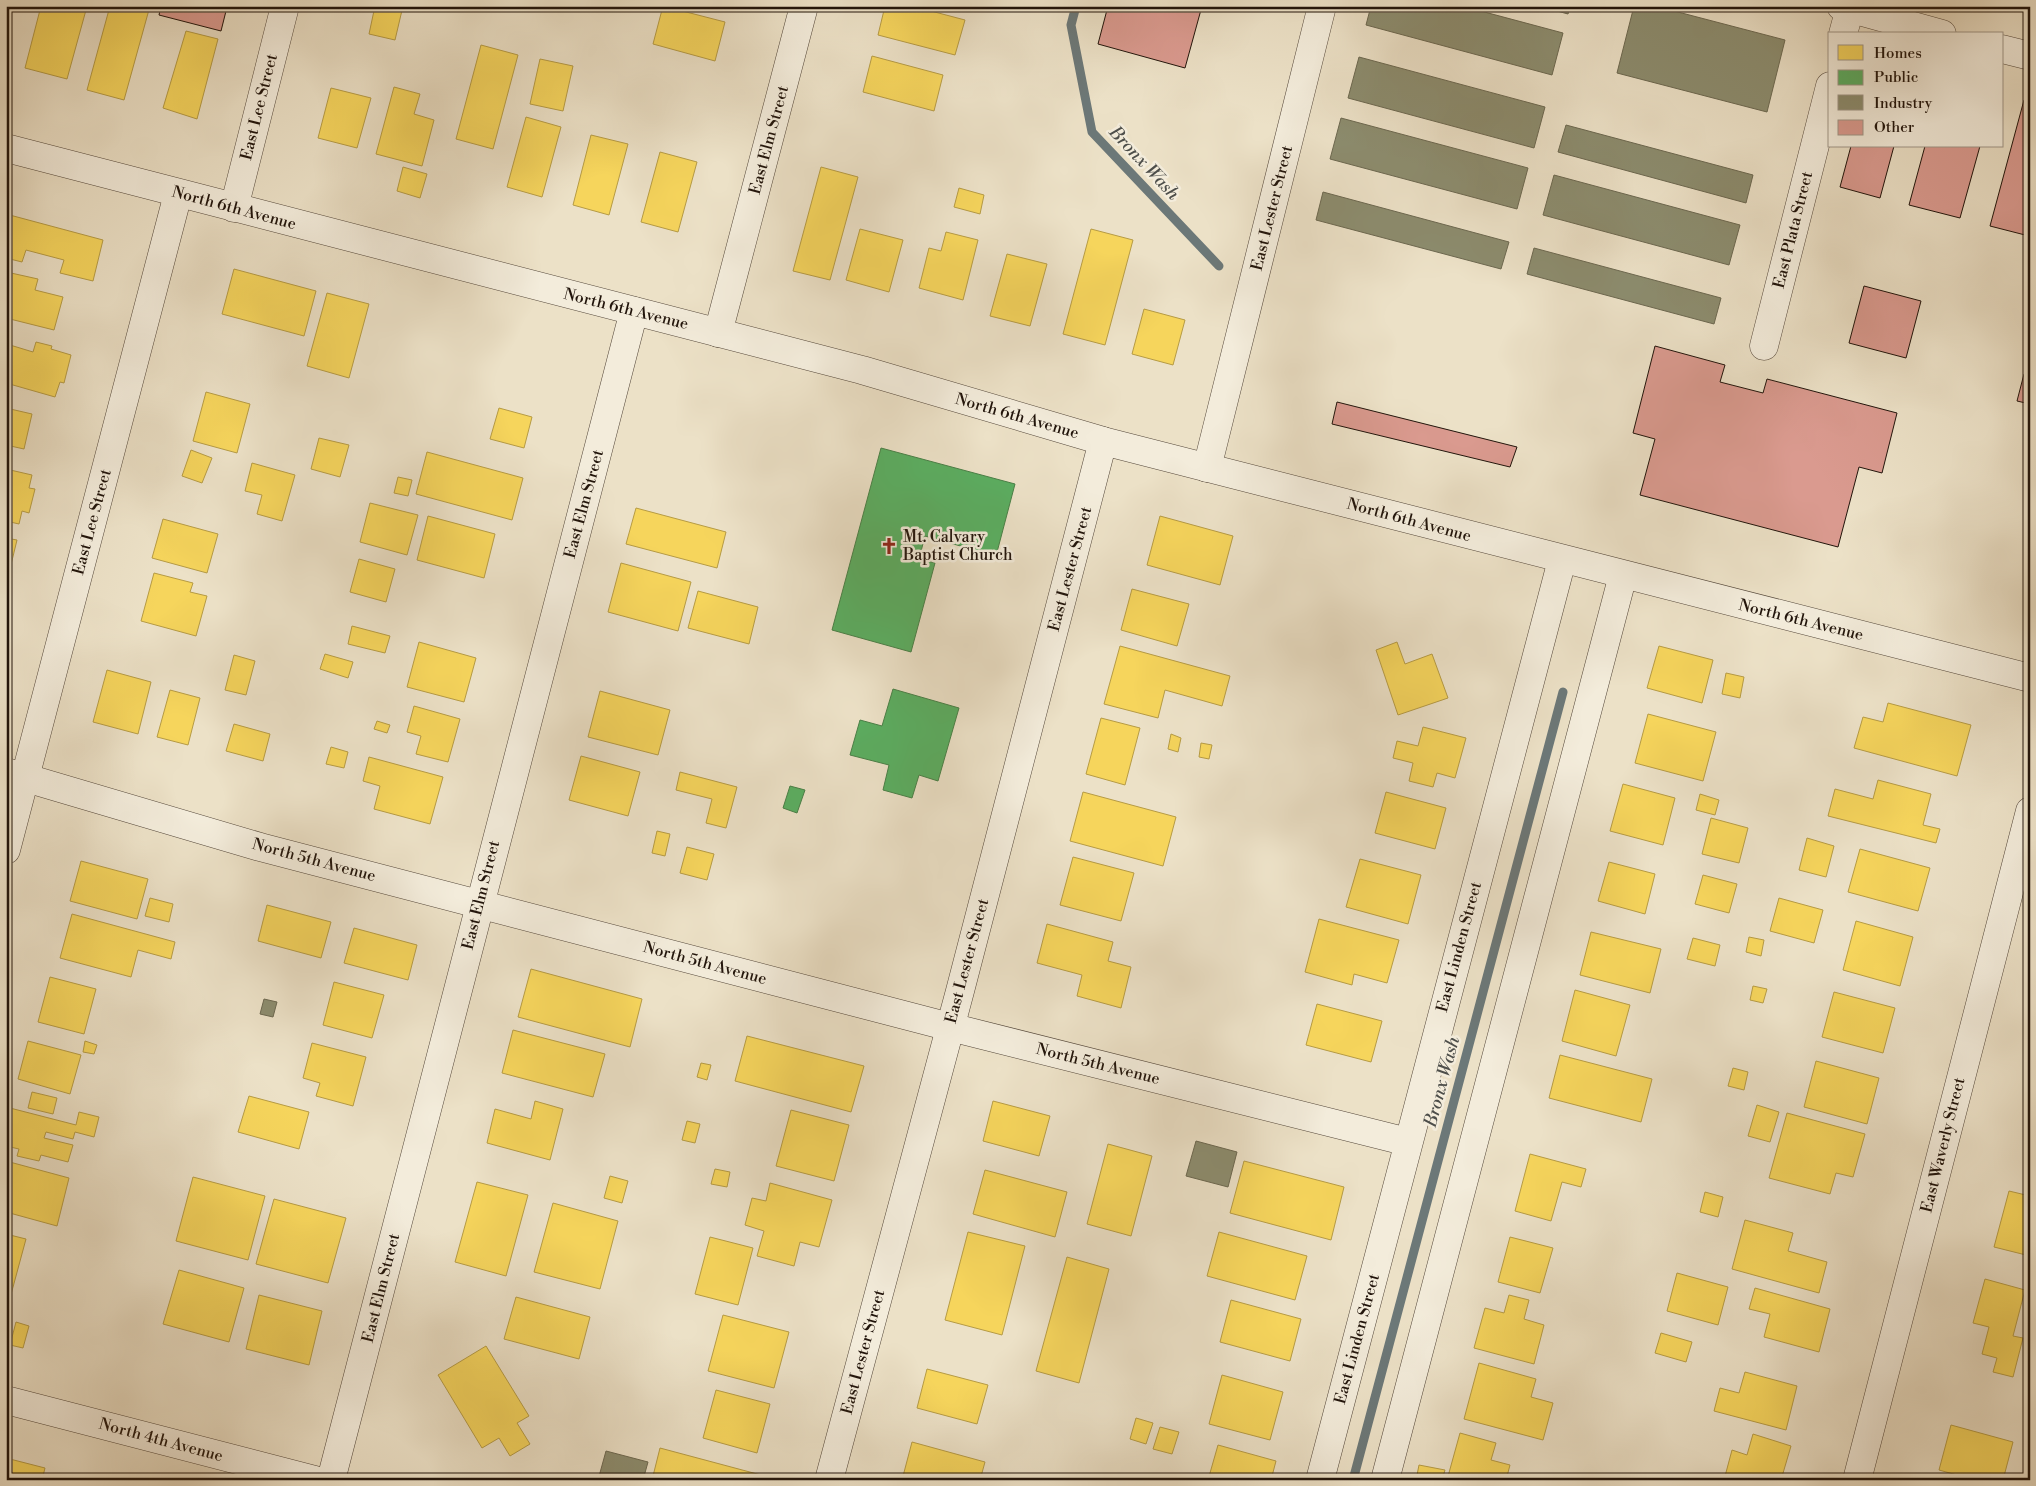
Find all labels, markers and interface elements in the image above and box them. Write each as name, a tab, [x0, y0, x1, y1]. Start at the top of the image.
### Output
legend	[1828, 32, 2004, 148]
text: Homes	[1874, 44, 1922, 63]
street label: East Lee Street	[236, 52, 282, 162]
text: Public	[1874, 68, 1918, 87]
street label: East Elm Street	[745, 83, 793, 197]
text: Industry	[1874, 94, 1933, 113]
text: Other	[1874, 118, 1915, 137]
water label: Bronx Wash	[1103, 120, 1185, 206]
street label: East Lester Street	[1247, 143, 1297, 273]
street label: East Plata Street	[1769, 169, 1817, 291]
street label: North 6th Avenue	[170, 182, 298, 234]
street label: North 6th Avenue	[562, 284, 690, 334]
street label: North 6th Avenue	[953, 389, 1081, 443]
street label: East Elm Street	[560, 447, 608, 561]
street label: East Lee Street	[68, 467, 116, 577]
street label: North 6th Avenue	[1345, 494, 1473, 546]
street label: East Lester Street	[1044, 504, 1096, 634]
place label: Mt. Calvary Baptist Church	[902, 527, 1013, 565]
church icon: Mt. Calvary Baptist Church	[879, 536, 899, 556]
street label: North 6th Avenue	[1737, 595, 1865, 645]
street label: North 5th Avenue	[250, 834, 378, 886]
street label: East Elm Street	[458, 838, 504, 952]
street label: East Linden Street	[1432, 879, 1486, 1014]
street label: East Lester Street	[941, 896, 993, 1026]
street label: North 5th Avenue	[641, 937, 769, 989]
water label: Bronx Wash	[1419, 1033, 1465, 1131]
street label: North 5th Avenue	[1034, 1039, 1162, 1089]
street label: East Waverly Street	[1917, 1075, 1970, 1215]
street label: East Elm Street	[358, 1231, 404, 1345]
street label: East Linden Street	[1330, 1271, 1384, 1406]
street label: East Lester Street	[837, 1287, 889, 1417]
street label: North 4th Avenue	[97, 1414, 225, 1466]

